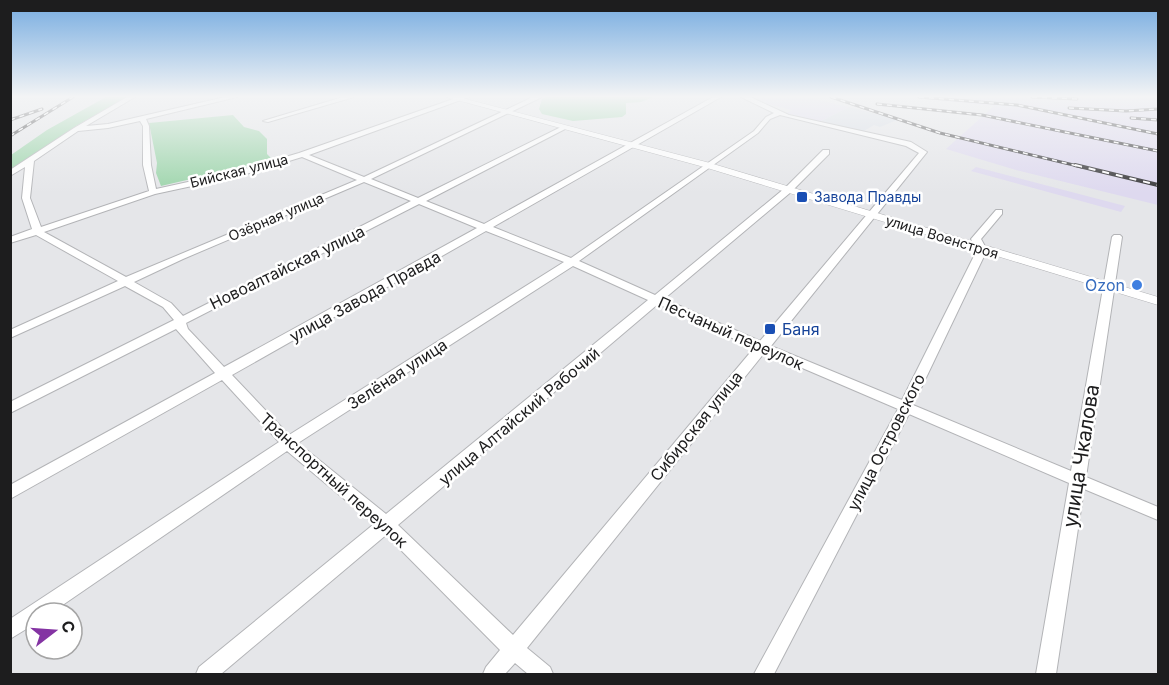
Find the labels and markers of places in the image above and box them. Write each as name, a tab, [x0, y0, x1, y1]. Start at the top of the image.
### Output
place label: Завода Правды	[814, 188, 921, 205]
marker: Завода Правды	[795, 190, 809, 204]
place label: Ozon	[1085, 275, 1125, 295]
marker: Ozon	[1130, 278, 1144, 292]
place label: Баня	[782, 319, 820, 339]
marker: Баня	[763, 322, 777, 336]

